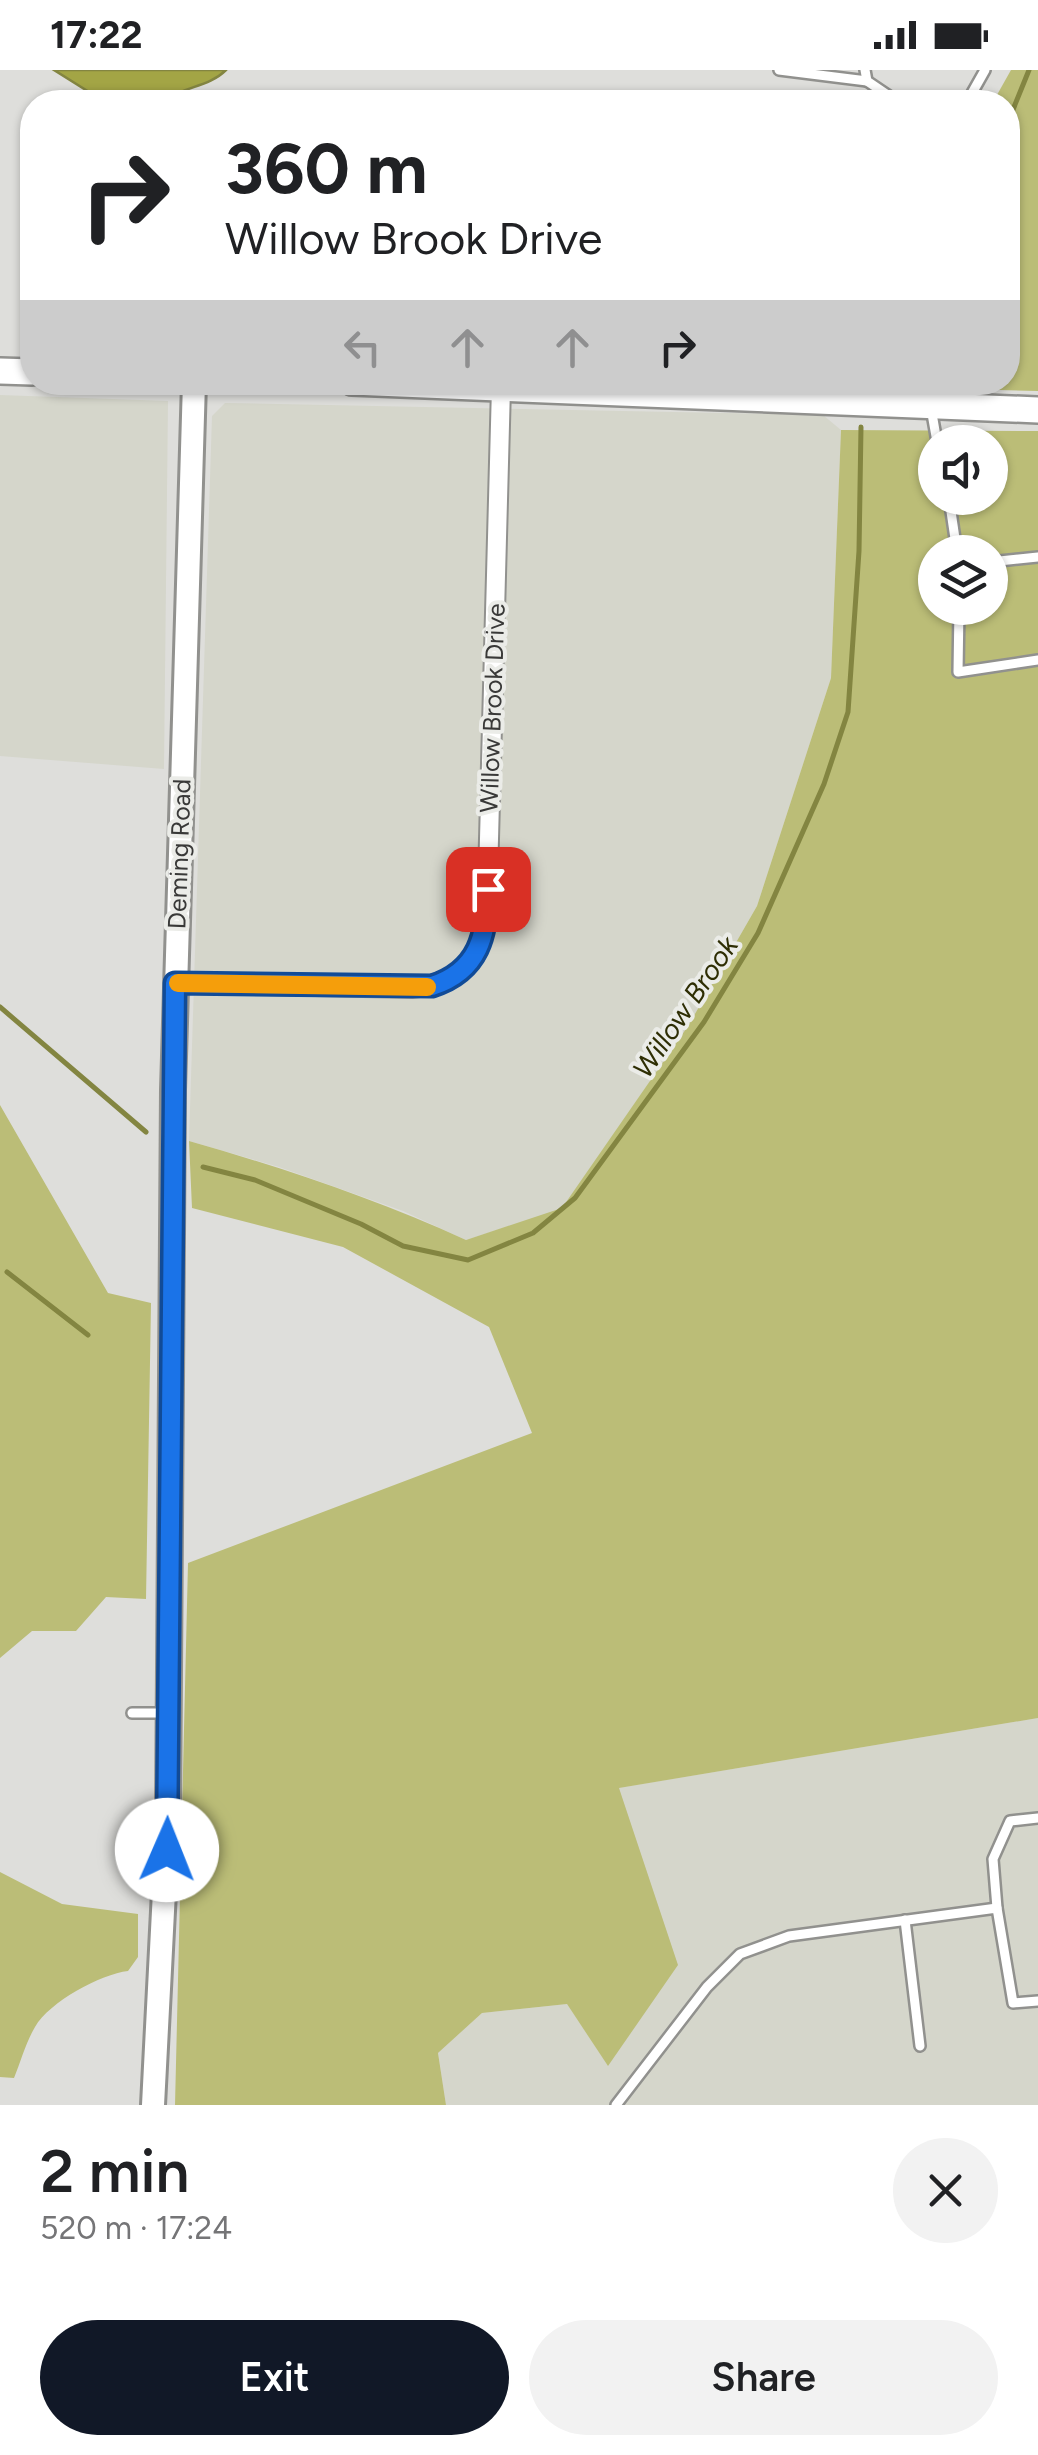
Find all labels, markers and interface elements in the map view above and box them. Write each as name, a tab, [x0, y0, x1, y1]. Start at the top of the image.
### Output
text: 17:22	[50, 12, 143, 58]
text: 360 m	[225, 126, 428, 211]
icon: right	[60, 130, 190, 260]
text: Willow Brook Drive	[225, 211, 602, 265]
icon: left	[335, 320, 390, 375]
icon: ahead	[440, 320, 495, 375]
icon: ahead	[545, 320, 600, 375]
icon: right	[650, 320, 705, 375]
map controls	[918, 425, 1008, 625]
button: sound	[918, 425, 1008, 515]
button: layers	[918, 535, 1008, 625]
street label: Willow Brook Drive	[473, 603, 511, 813]
street label: Deming Road	[161, 778, 197, 930]
pin	[446, 847, 531, 932]
icon: arrive	[461, 862, 516, 917]
water label: Willow Brook	[625, 929, 746, 1084]
position arrow	[115, 1798, 219, 1902]
text: 2 min	[40, 2135, 189, 2207]
button: close	[893, 2138, 998, 2243]
text: 520 m · 17:24	[40, 2209, 232, 2247]
button: Exit	[40, 2320, 509, 2435]
button: Share	[529, 2320, 998, 2435]

